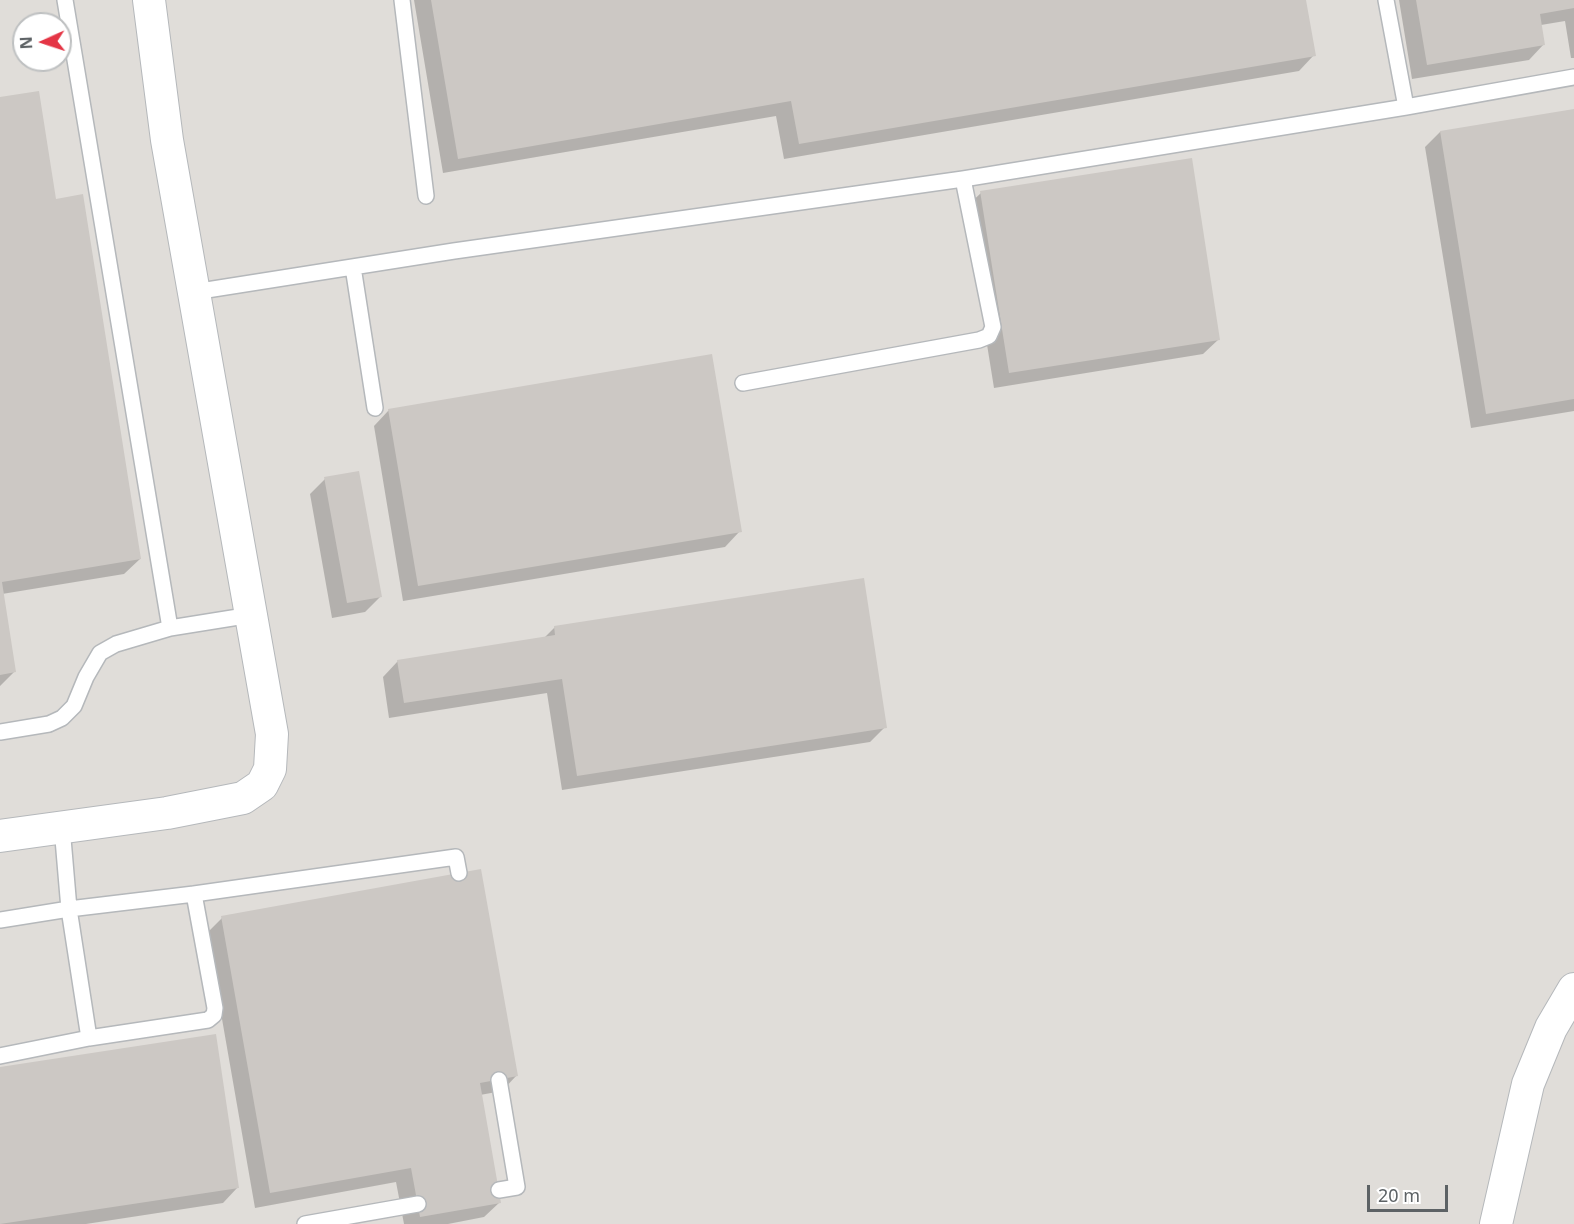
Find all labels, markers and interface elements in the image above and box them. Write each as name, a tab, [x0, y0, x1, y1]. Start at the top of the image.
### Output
north arrow	[12, 12, 72, 72]
text: N	[15, 36, 37, 50]
scale bar	[1370, 1173, 1451, 1211]
text: 20 m	[1378, 1183, 1420, 1207]

